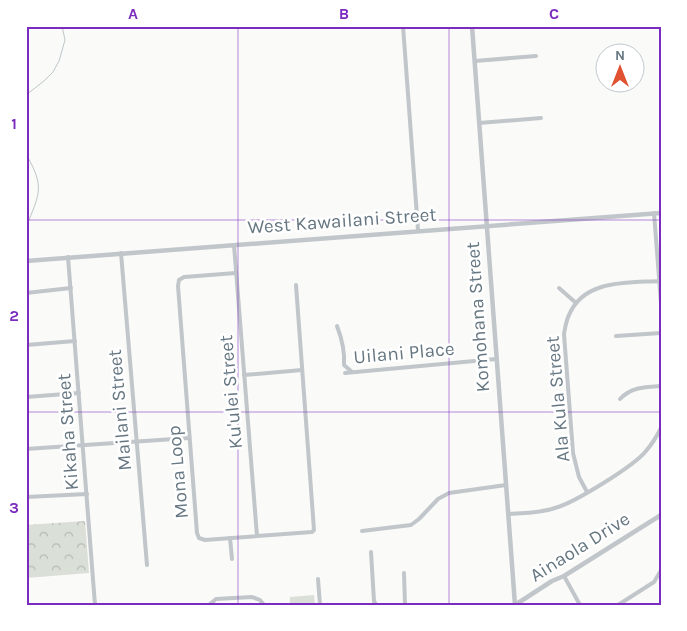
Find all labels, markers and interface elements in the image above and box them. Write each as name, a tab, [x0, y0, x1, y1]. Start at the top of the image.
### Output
text: A	[128, 4, 138, 23]
text: B	[339, 4, 349, 23]
text: C	[549, 4, 559, 23]
north arrow	[594, 42, 644, 92]
text: N	[615, 47, 625, 64]
text: 1	[11, 114, 17, 133]
street label: West Kawailani Street	[247, 203, 437, 239]
street label: Komohana Street	[462, 241, 494, 393]
text: 2	[9, 306, 19, 325]
street label: Ku'ulei Street	[215, 334, 247, 450]
street label: Ala Kula Street	[542, 335, 574, 463]
street label: Uilani Place	[353, 338, 455, 368]
street label: Mailani Street	[104, 348, 136, 472]
street label: Kikaha Street	[53, 373, 83, 491]
street label: Mona Loop	[163, 424, 193, 520]
text: 3	[9, 498, 19, 517]
street label: Ainaola Drive	[526, 508, 634, 586]

